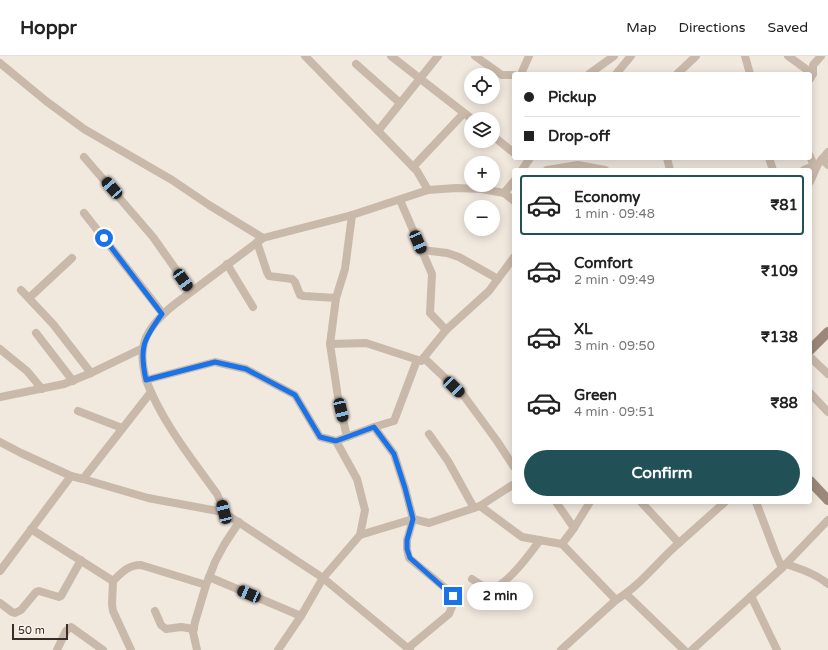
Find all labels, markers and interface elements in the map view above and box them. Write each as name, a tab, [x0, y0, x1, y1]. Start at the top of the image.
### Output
text: Hoppr	[20, 17, 77, 39]
text: Map	[626, 19, 657, 36]
text: Directions	[679, 19, 746, 36]
text: Saved	[768, 19, 808, 36]
map controls	[464, 68, 500, 236]
button: locate	[464, 68, 500, 104]
text: Pickup	[548, 88, 596, 106]
button: layers	[464, 112, 500, 148]
text: Drop-off	[548, 127, 610, 145]
button: +	[464, 156, 500, 192]
car	[100, 175, 124, 201]
icon: car	[526, 187, 562, 223]
text: Economy	[574, 188, 640, 206]
text: ₹81	[770, 196, 798, 214]
button: −	[464, 200, 500, 236]
text: 1 min · 09:48	[574, 206, 655, 222]
route start	[95, 229, 113, 247]
car	[408, 229, 428, 255]
icon: car	[526, 253, 562, 289]
text: Comfort	[574, 254, 633, 272]
text: ₹109	[761, 262, 798, 280]
car	[171, 267, 195, 293]
text: 2 min · 09:49	[574, 272, 655, 288]
icon: car	[526, 319, 562, 355]
text: XL	[574, 320, 593, 338]
text: ₹138	[761, 328, 798, 346]
text: 3 min · 09:50	[574, 338, 655, 354]
car	[441, 374, 467, 400]
icon: car	[526, 385, 562, 421]
text: Green	[574, 386, 617, 404]
text: ₹88	[770, 394, 798, 412]
car	[332, 397, 350, 423]
text: 4 min · 09:51	[574, 404, 655, 420]
button: Confirm	[524, 450, 800, 496]
car	[215, 499, 233, 525]
callout: 2 min	[467, 582, 533, 610]
car	[236, 584, 262, 604]
route end	[444, 587, 462, 605]
text: 2 min	[483, 588, 517, 604]
scale bar	[12, 622, 68, 641]
text: 50 m	[18, 624, 45, 637]

